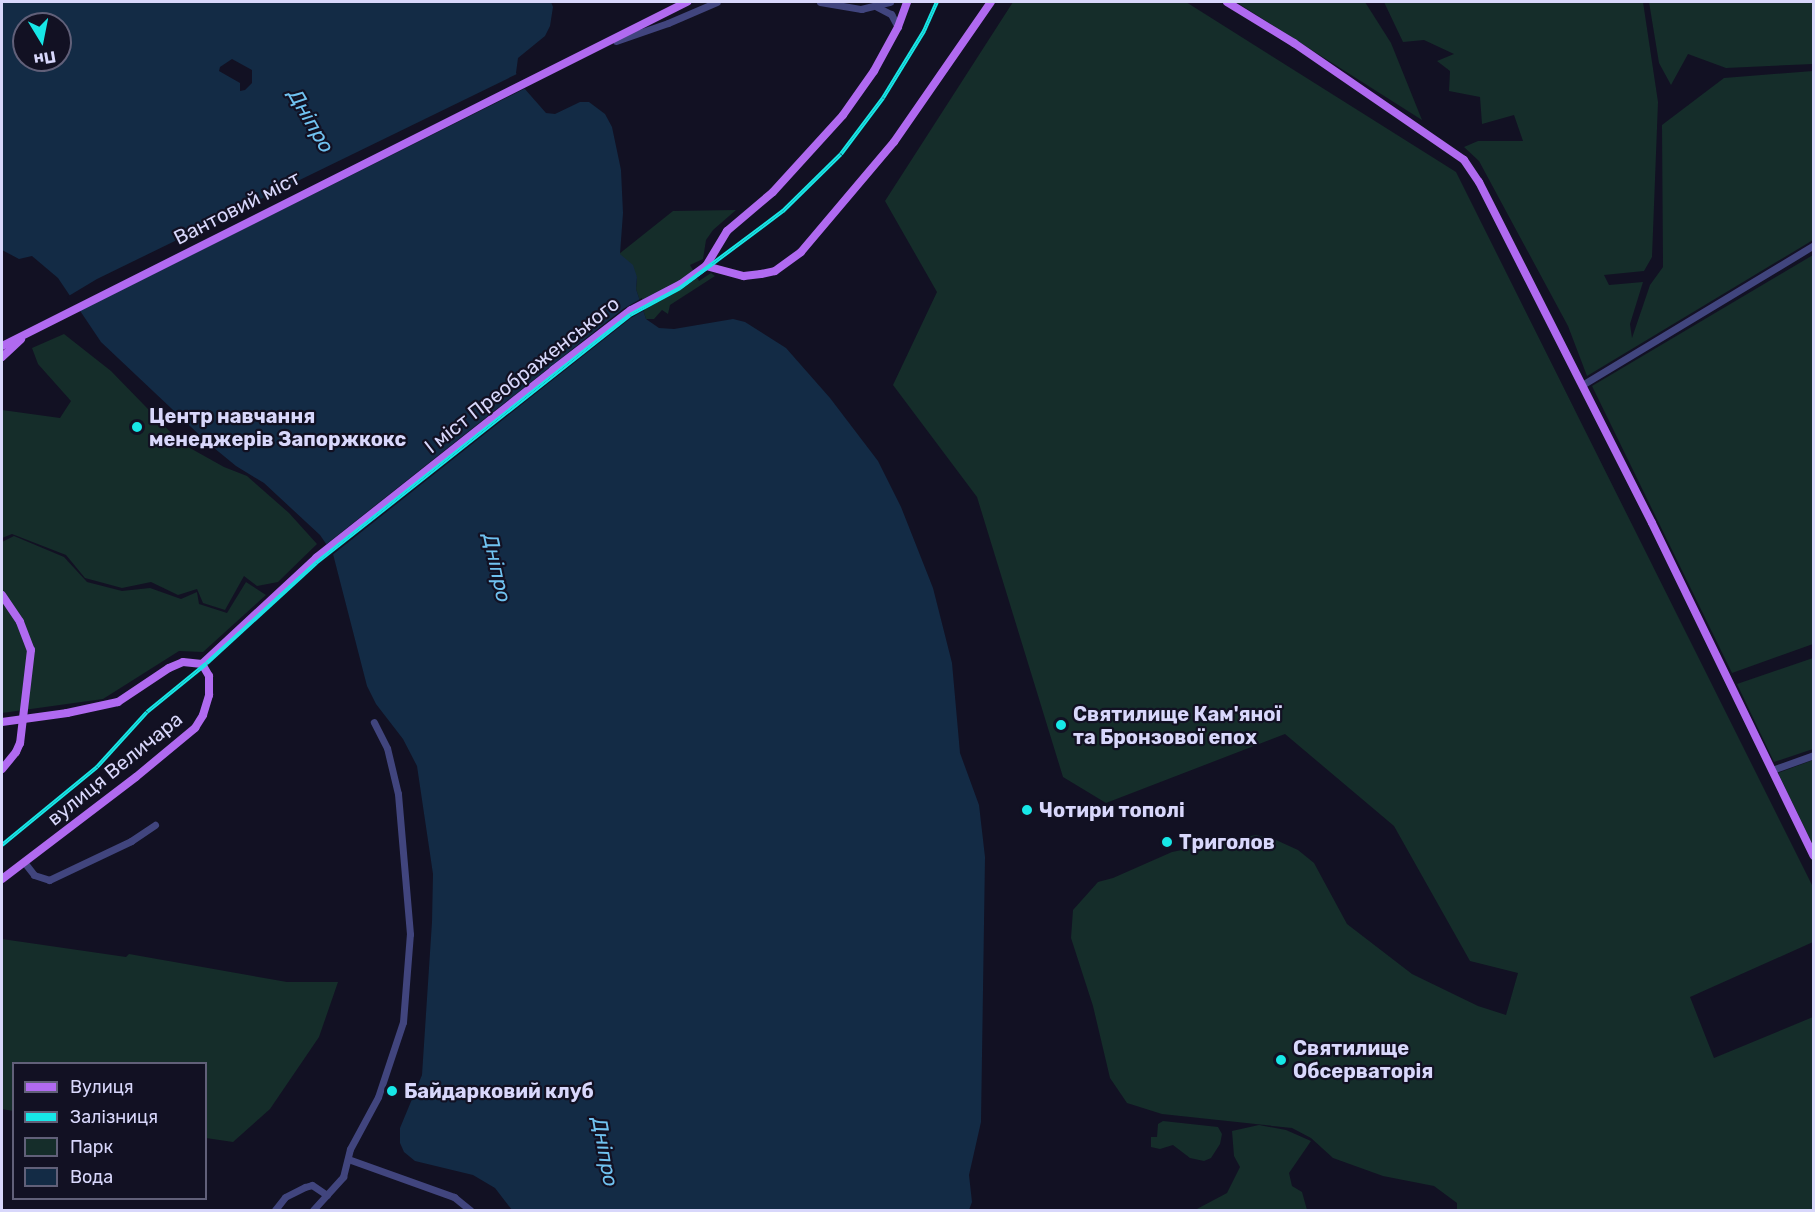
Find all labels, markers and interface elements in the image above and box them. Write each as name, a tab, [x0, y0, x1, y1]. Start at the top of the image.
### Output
north arrow	[12, 12, 72, 72]
text: Пн	[32, 47, 57, 70]
water label: Дніпро	[283, 84, 339, 158]
street label: Вантовий міст	[170, 166, 304, 250]
street label: I міст Преображенського	[420, 292, 624, 458]
place label: Центр навчання менеджерів Запоржкокс	[149, 404, 406, 451]
marker: Центр навчання менеджерів Запоржкокс	[130, 420, 144, 434]
water label: Дніпро	[477, 531, 517, 605]
place label: Святилище Кам'яної та Бронзової епох	[1073, 702, 1281, 749]
street label: вулиця Величара	[43, 707, 187, 831]
marker: Святилище Кам'яної та Бронзової епох	[1054, 718, 1068, 732]
place label: Чотири тополі	[1039, 798, 1185, 822]
marker: Чотири тополі	[1020, 803, 1034, 817]
place label: Триголов	[1179, 830, 1275, 854]
marker: Триголов	[1160, 835, 1174, 849]
place label: Святилище Обсерваторія	[1293, 1036, 1433, 1083]
marker: Святилище Обсерваторія	[1274, 1053, 1288, 1067]
legend	[12, 1062, 207, 1200]
text: Вулиця	[70, 1076, 134, 1098]
place label: Байдарковий клуб	[404, 1079, 594, 1103]
marker: Байдарковий клуб	[385, 1084, 399, 1098]
text: Залізниця	[70, 1106, 158, 1128]
water label: Дніпро	[587, 1115, 623, 1189]
text: Парк	[70, 1136, 113, 1158]
text: Вода	[70, 1166, 113, 1188]

